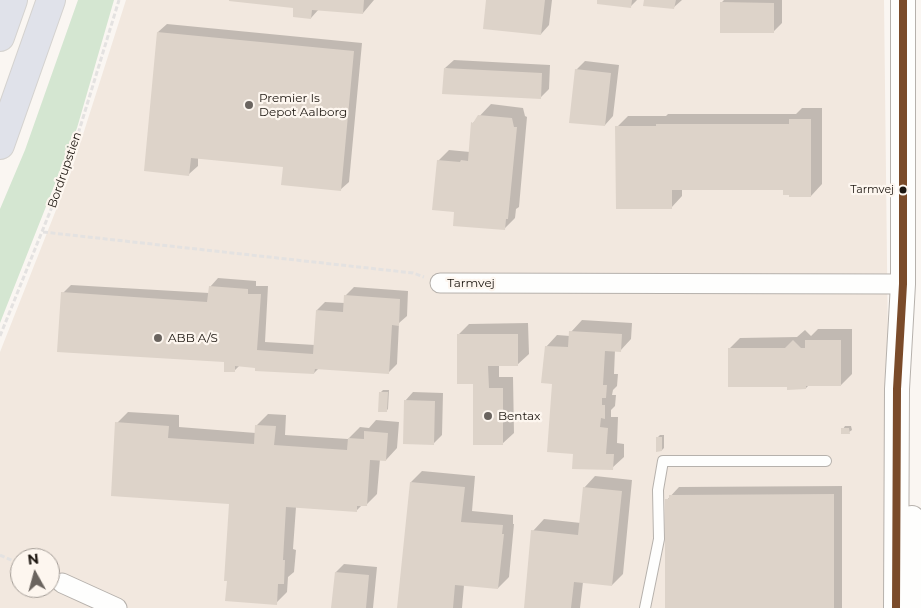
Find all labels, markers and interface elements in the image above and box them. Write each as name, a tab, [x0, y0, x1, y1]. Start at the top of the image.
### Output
place label: Premier Is Depot Aalborg	[259, 91, 347, 119]
marker: Premier Is Depot Aalborg	[243, 99, 255, 111]
street label: Bordrupstien	[45, 130, 85, 210]
place label: Tarmvej	[850, 183, 894, 197]
marker: Tarmvej	[898, 185, 908, 195]
street label: Tarmvej	[447, 276, 495, 290]
place label: ABB A/S	[168, 331, 218, 345]
marker: ABB A/S	[152, 332, 164, 344]
place label: Bentax	[498, 409, 541, 423]
marker: Bentax	[482, 410, 494, 422]
north arrow	[10, 548, 60, 598]
text: N	[27, 549, 40, 569]

